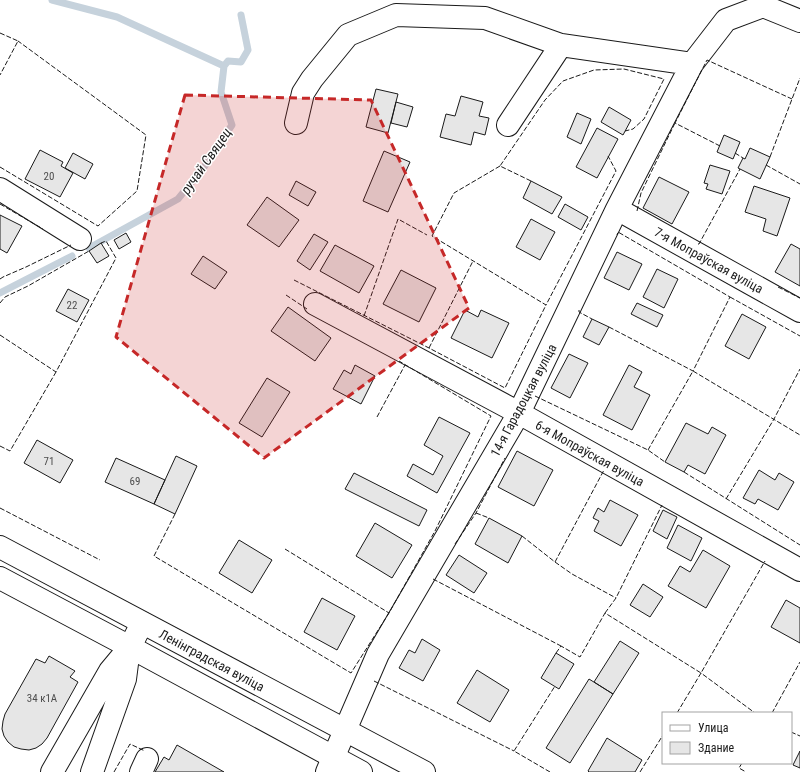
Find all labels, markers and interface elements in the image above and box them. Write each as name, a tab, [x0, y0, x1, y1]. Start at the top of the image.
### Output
water label: ручай Свяцец	[177, 125, 235, 198]
house number: 20	[44, 170, 54, 183]
street label: 7-я Мопраўская вуліца	[652, 224, 766, 297]
house number: 22	[67, 299, 77, 312]
street label: 14-я Гарадоцкая вуліца	[487, 341, 560, 459]
street label: 6-я Мопраўская вуліца	[533, 417, 647, 490]
house number: 71	[44, 455, 54, 468]
house number: 69	[130, 475, 140, 488]
street label: Ленінградская вуліца	[157, 626, 267, 694]
house number: 34 к1А	[27, 692, 58, 705]
legend	[662, 712, 792, 764]
text: Улица	[698, 721, 729, 735]
text: Здание	[698, 741, 735, 755]

